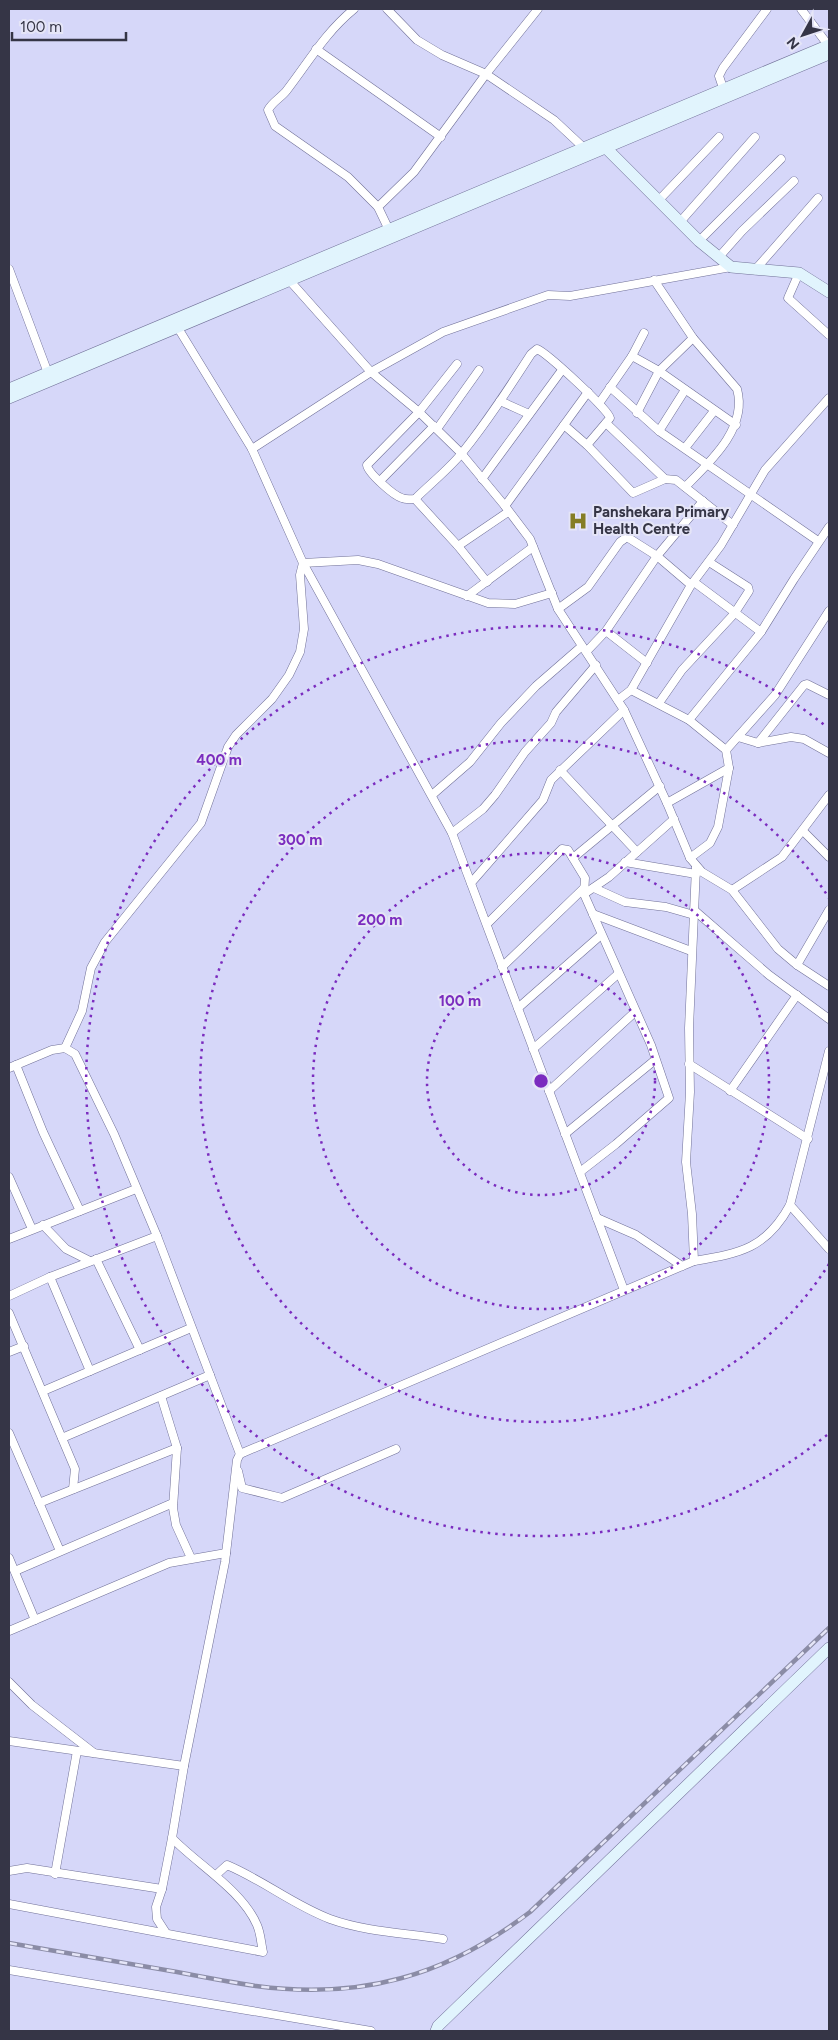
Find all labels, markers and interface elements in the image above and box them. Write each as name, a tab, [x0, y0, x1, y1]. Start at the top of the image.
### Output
scale bar	[12, 10, 126, 42]
north arrow	[778, 10, 828, 60]
text: 100 m	[20, 18, 62, 36]
text: N	[783, 33, 803, 53]
place label: Panshekara Primary Health Centre	[593, 503, 730, 538]
hospital icon: Panshekara Primary Health Centre	[567, 510, 589, 532]
text: 400 m	[196, 751, 242, 769]
text: 300 m	[278, 831, 322, 849]
text: 200 m	[358, 911, 402, 929]
text: 100 m	[439, 992, 481, 1010]
centre of rings	[532, 1072, 550, 1090]

